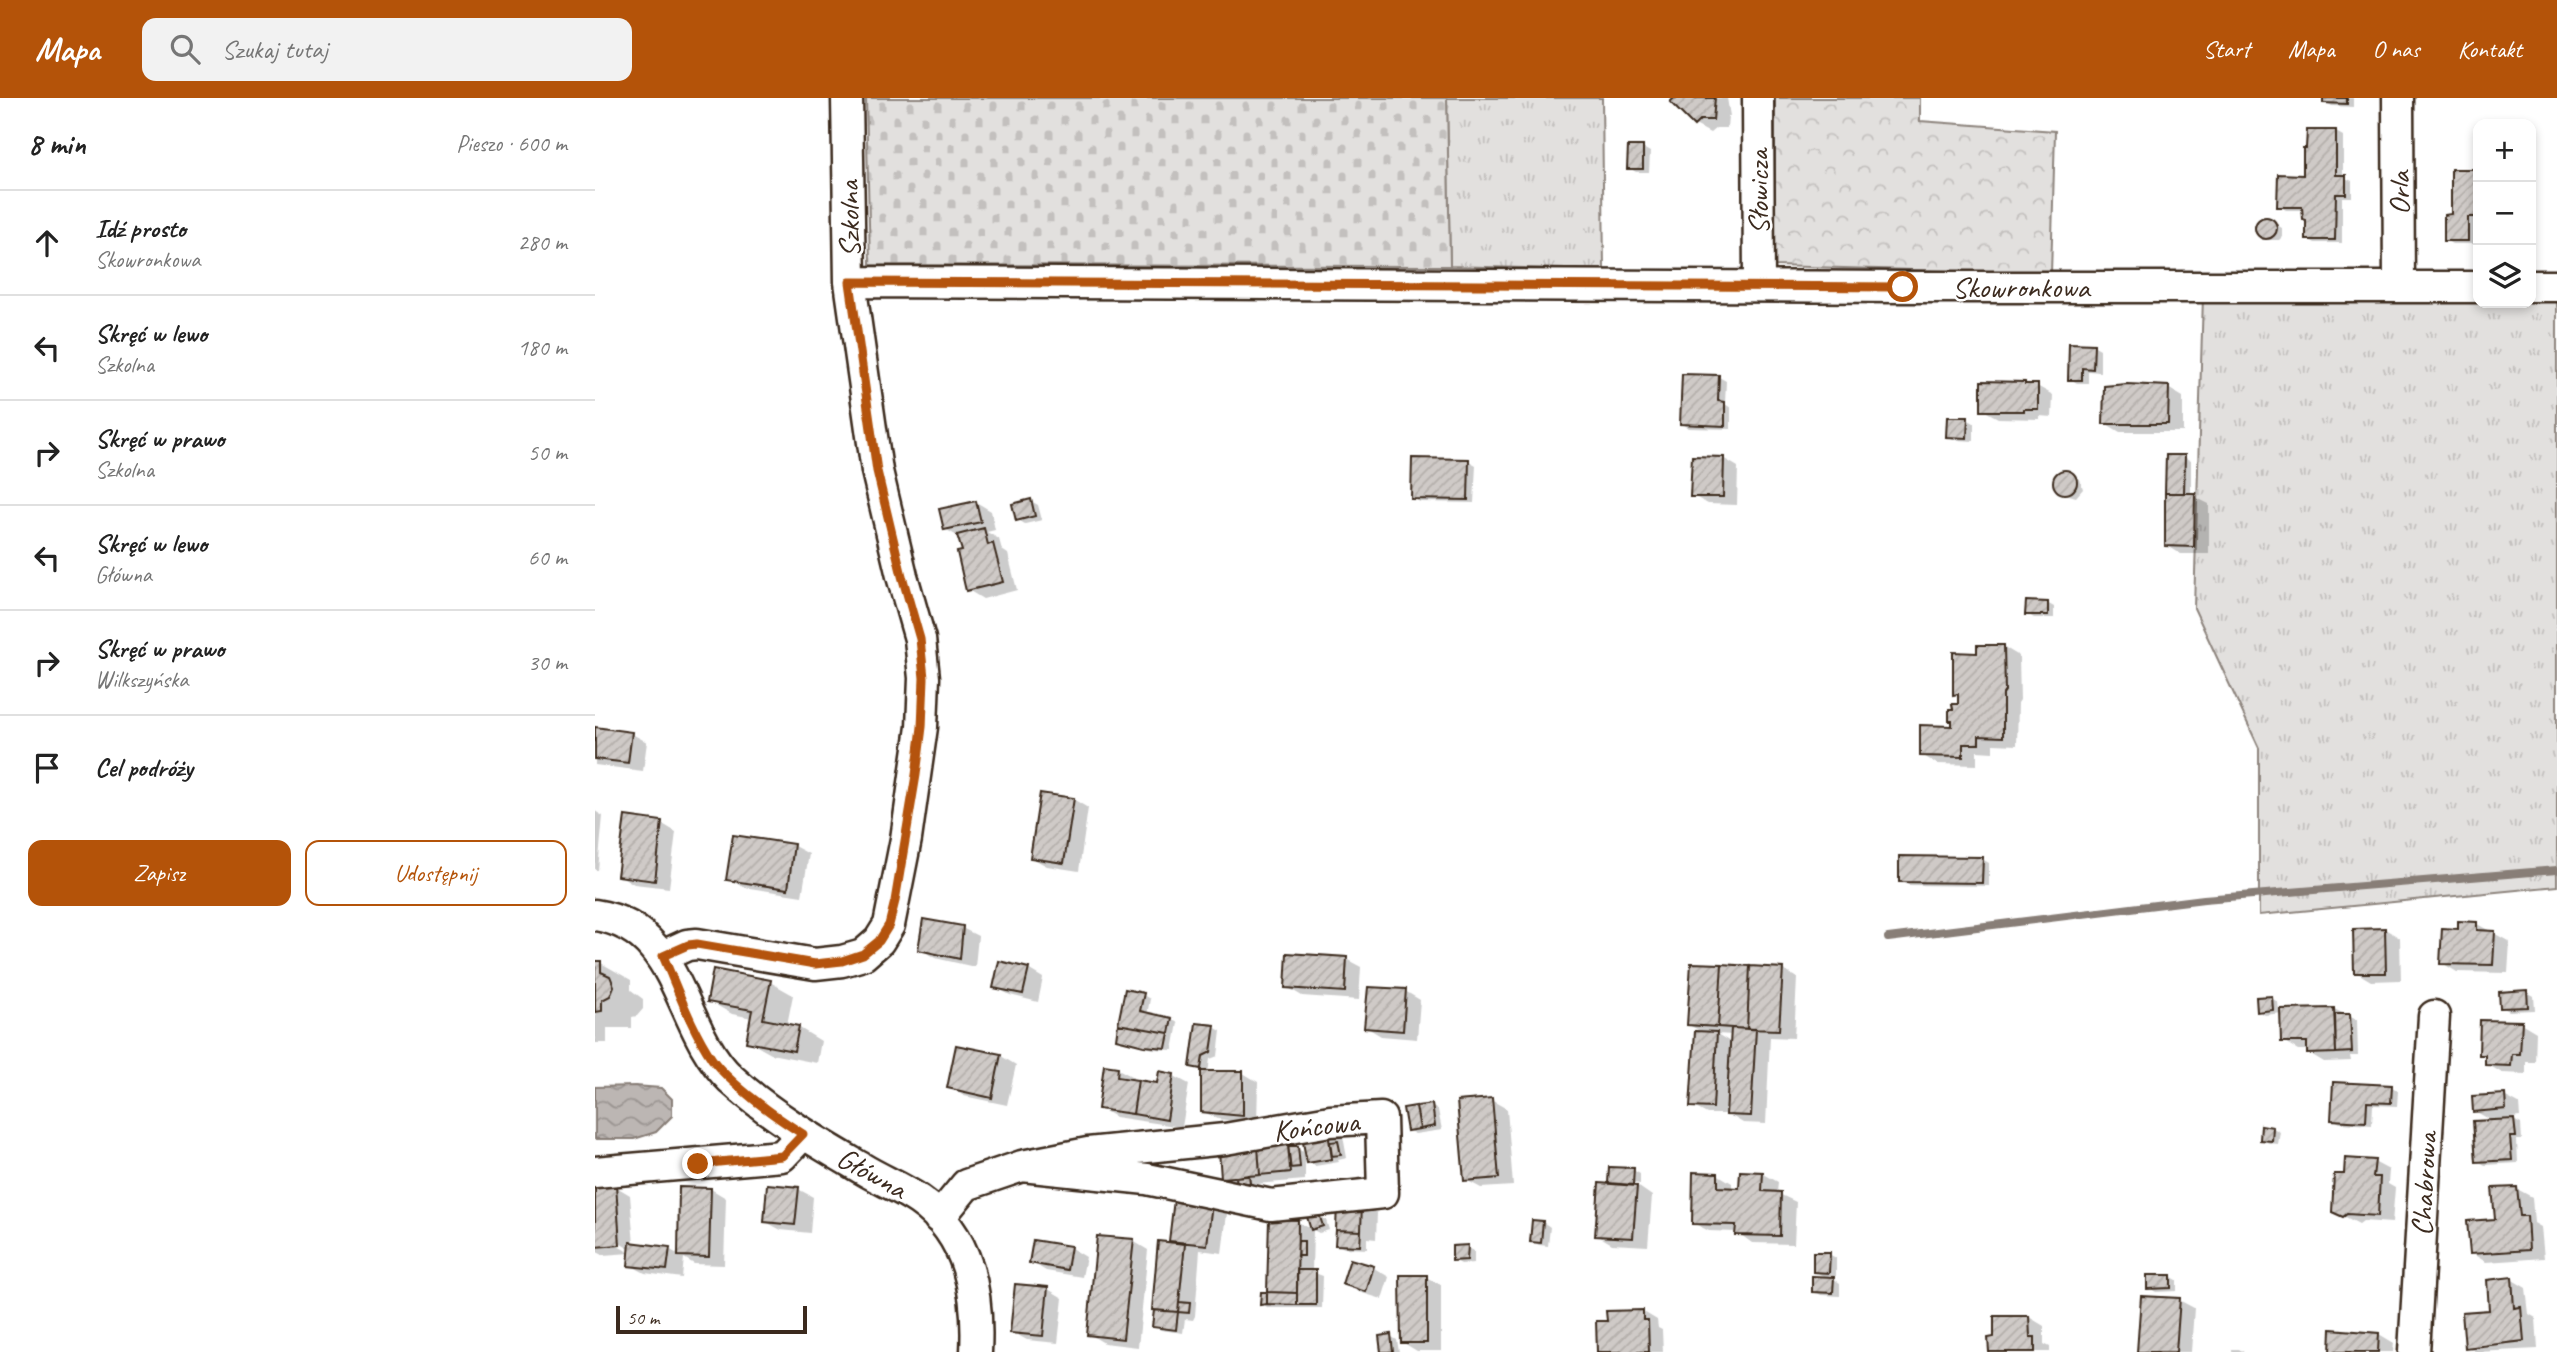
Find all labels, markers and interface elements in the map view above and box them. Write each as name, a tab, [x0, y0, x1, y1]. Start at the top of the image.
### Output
search box	[142, 18, 632, 81]
text: Mapa	[35, 28, 100, 70]
icon: search	[166, 30, 204, 68]
text: Szukaj tutaj	[222, 33, 328, 66]
text: Start	[2203, 34, 2250, 64]
text: Mapa	[2288, 34, 2335, 64]
text: O nas	[2373, 34, 2420, 64]
text: Kontakt	[2458, 34, 2522, 64]
map controls	[2473, 119, 2536, 308]
button: +	[2473, 119, 2536, 182]
text: 8 min	[28, 125, 85, 163]
text: Pieszo · 600 m	[456, 129, 567, 158]
street label: Słowicza	[1739, 147, 1777, 235]
street label: Orla	[2380, 169, 2418, 215]
street label: Szkolna	[829, 178, 869, 258]
button: −	[2473, 182, 2536, 245]
text: Idź prosto	[95, 212, 186, 245]
icon: ahead	[28, 224, 66, 262]
text: 280 m	[518, 228, 567, 257]
text: Skowronkowa	[95, 245, 200, 274]
button: layers	[2473, 245, 2536, 308]
street label: Skowronkowa	[1952, 268, 2092, 306]
route start	[1887, 271, 1918, 302]
text: Skręć w lewo	[95, 317, 207, 350]
icon: left	[28, 329, 66, 367]
text: 180 m	[518, 333, 567, 362]
text: Szkolna	[95, 350, 154, 379]
text: Skręć w prawo	[95, 422, 224, 455]
icon: right	[28, 434, 66, 472]
text: 50 m	[528, 438, 567, 467]
text: Szkolna	[95, 455, 154, 484]
text: Skręć w lewo	[95, 527, 207, 560]
icon: left	[28, 539, 66, 577]
text: 60 m	[528, 543, 567, 572]
text: Główna	[95, 560, 152, 589]
text: Skręć w prawo	[95, 632, 224, 665]
icon: right	[28, 644, 66, 682]
text: 30 m	[528, 648, 567, 677]
text: Wilkszyńska	[95, 665, 188, 694]
icon: arrive	[28, 749, 66, 787]
text: Cel podróży	[95, 751, 193, 784]
button: Zapisz	[28, 840, 291, 906]
button: Udostępnij	[305, 840, 567, 906]
street label: Końcowa	[1271, 1102, 1363, 1150]
street label: Chabrowa	[2402, 1129, 2446, 1237]
street label: Główna	[830, 1138, 915, 1208]
route end	[682, 1148, 713, 1179]
scale bar	[616, 1303, 807, 1335]
text: 50 m	[627, 1306, 659, 1330]

